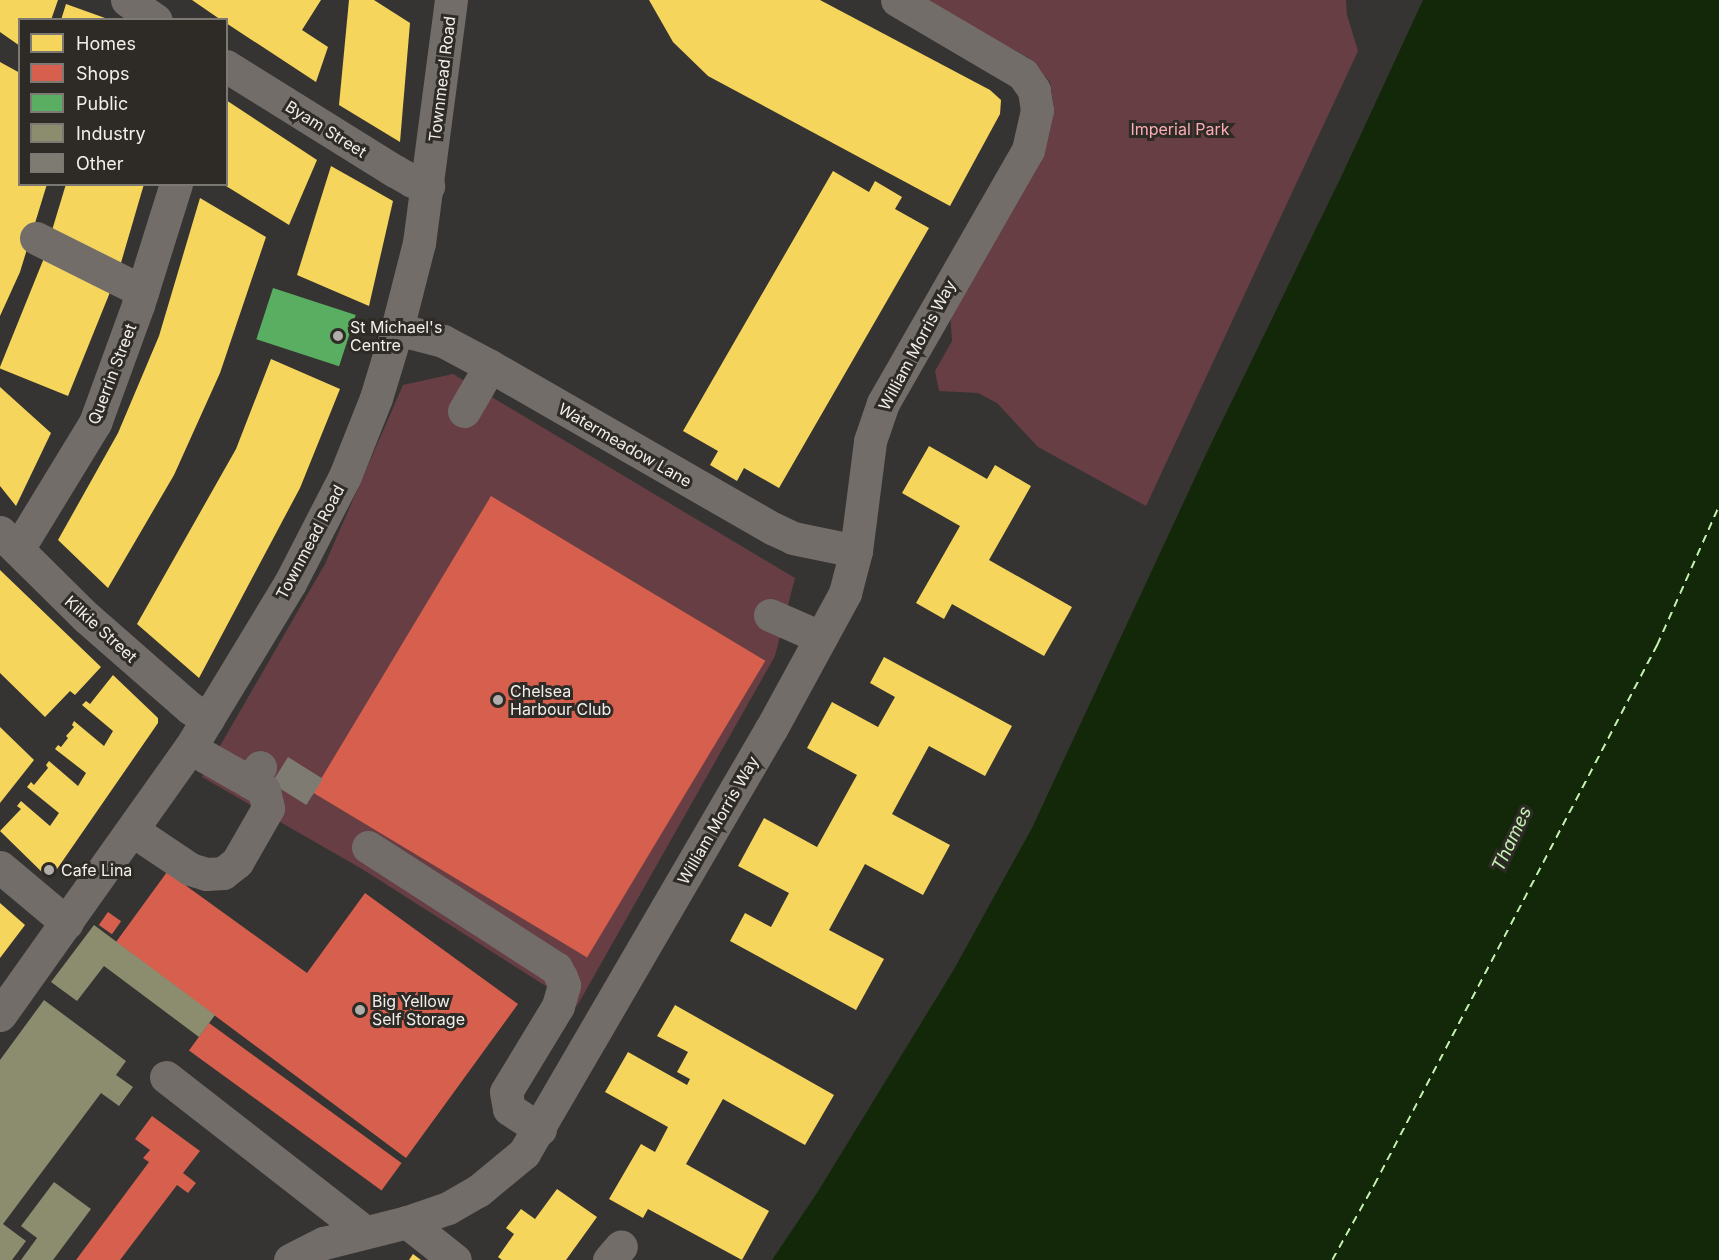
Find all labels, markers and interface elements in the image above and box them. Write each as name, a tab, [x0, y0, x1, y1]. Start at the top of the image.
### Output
street label: Townmead Road	[425, 15, 459, 143]
legend	[18, 18, 228, 186]
text: Homes	[76, 33, 136, 54]
text: Shops	[76, 63, 130, 84]
text: Public	[76, 93, 128, 114]
street label: Byam Street	[282, 96, 370, 162]
park label: Imperial Park	[1130, 119, 1230, 139]
text: Industry	[76, 123, 146, 144]
text: Other	[76, 153, 124, 174]
street label: William Morris Way	[875, 277, 959, 413]
place label: St Michael's Centre	[350, 317, 442, 355]
street label: Querrin Street	[84, 321, 140, 427]
marker: St Michael's Centre	[331, 329, 345, 343]
street label: Watermeadow Lane	[555, 399, 695, 491]
street label: Townmead Road	[272, 482, 348, 602]
street label: Kilkie Street	[61, 592, 141, 666]
place label: Chelsea Harbour Club	[510, 681, 611, 719]
marker: Chelsea Harbour Club	[491, 693, 505, 707]
street label: William Morris Way	[673, 752, 763, 888]
water label: Thames	[1488, 803, 1536, 875]
place label: Cafe Lina	[61, 860, 132, 880]
marker: Cafe Lina	[42, 863, 56, 877]
place label: Big Yellow Self Storage	[372, 991, 465, 1029]
marker: Big Yellow Self Storage	[353, 1003, 367, 1017]

